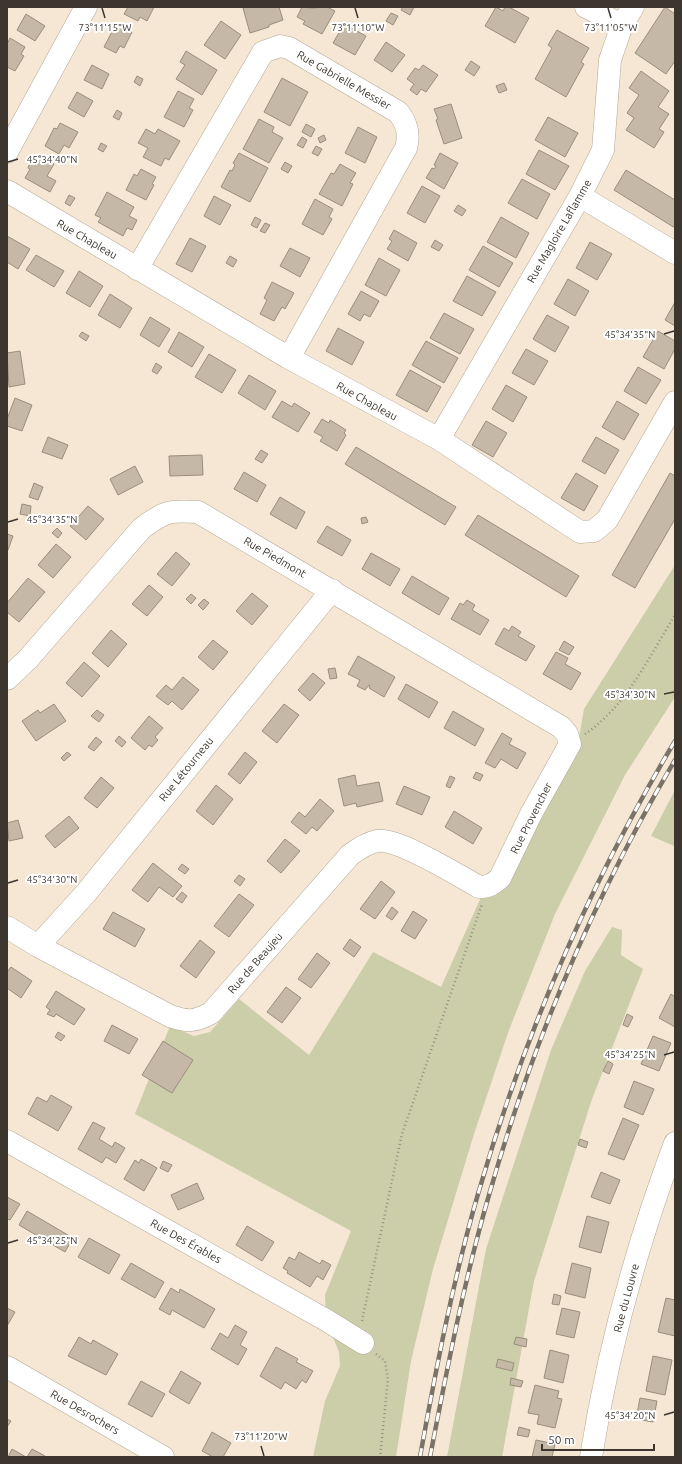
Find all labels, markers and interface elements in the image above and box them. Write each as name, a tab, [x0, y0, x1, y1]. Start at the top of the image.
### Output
text: 73°11'15"W	[79, 22, 131, 33]
text: 73°11'10"W	[332, 22, 384, 33]
text: 73°11'05"W	[585, 22, 637, 33]
street label: Rue Gabrielle Messier	[295, 48, 394, 112]
text: 45°34'40"N	[27, 154, 77, 165]
street label: Rue Magloire Laflamme	[525, 177, 593, 285]
street label: Rue Chapleau	[55, 217, 119, 261]
text: 45°34'35"N	[605, 329, 655, 340]
street label: Rue Chapleau	[334, 379, 400, 423]
text: 45°34'35"N	[27, 514, 77, 525]
street label: Rue Piedmont	[242, 534, 309, 580]
text: 45°34'30"N	[605, 689, 655, 700]
street label: Rue Létourneau	[157, 735, 215, 803]
street label: Rue Provencher	[508, 780, 554, 856]
text: 45°34'30"N	[27, 874, 77, 885]
street label: Rue de Beaujeu	[225, 930, 285, 996]
text: 45°34'25"N	[605, 1049, 655, 1060]
street label: Rue Des Érables	[149, 1216, 224, 1266]
text: 45°34'25"N	[27, 1235, 77, 1246]
street label: Rue du Louvre	[611, 1262, 641, 1334]
street label: Rue Desrochers	[49, 1387, 122, 1437]
text: 45°34'20"N	[605, 1410, 655, 1421]
scale bar	[542, 1426, 654, 1452]
text: 73°11'20"W	[235, 1431, 287, 1442]
text: 50 m	[548, 1433, 575, 1446]

